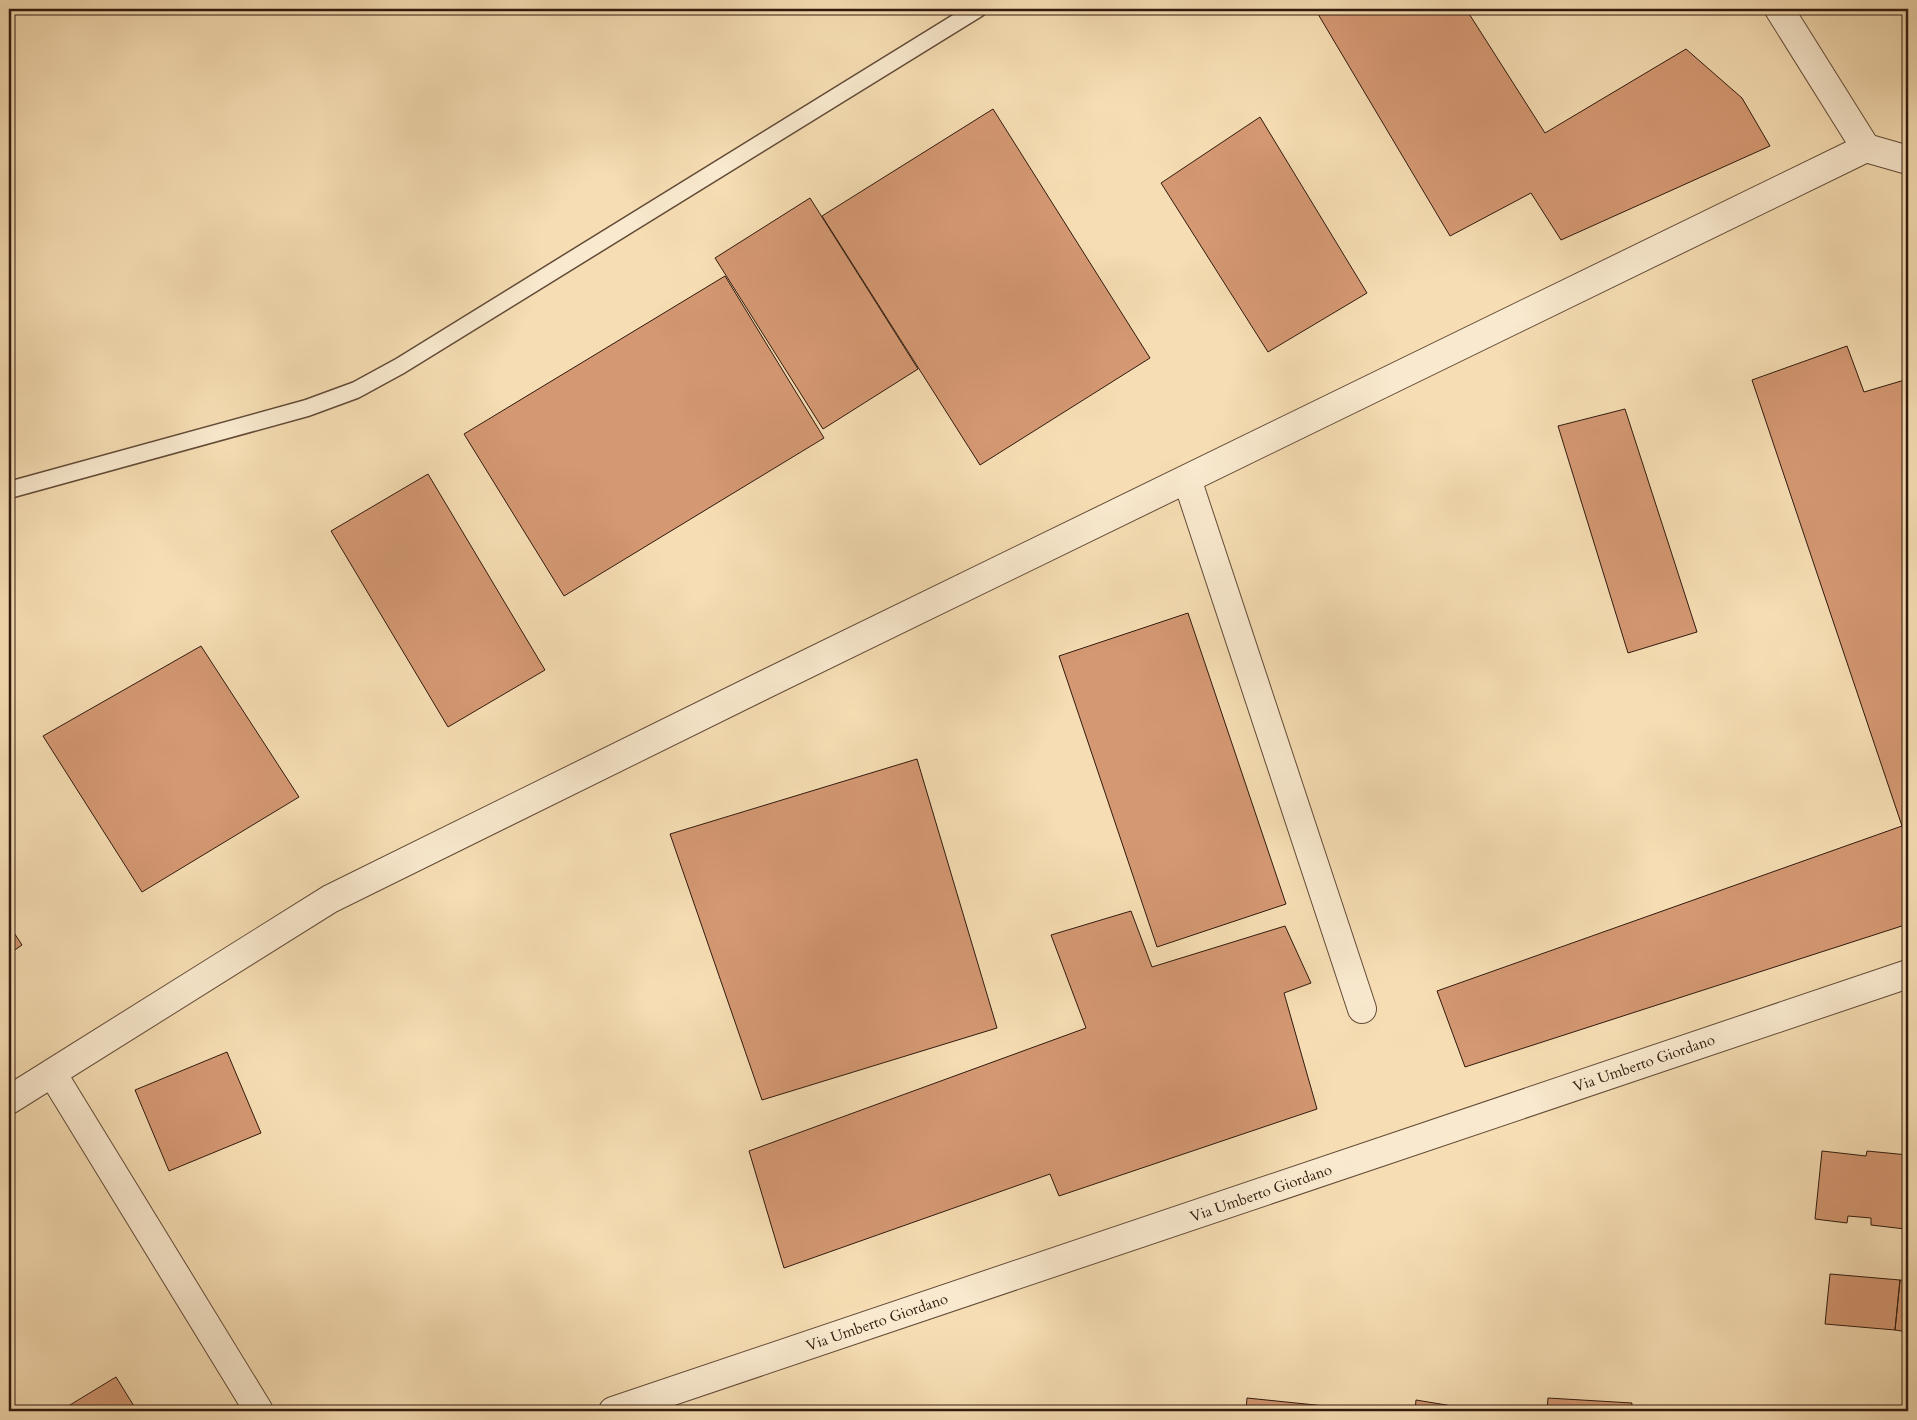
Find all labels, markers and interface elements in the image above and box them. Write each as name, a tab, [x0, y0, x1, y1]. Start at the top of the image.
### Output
street label: Via Umberto Giordano	[1570, 1029, 1718, 1097]
street label: Via Umberto Giordano	[1187, 1159, 1335, 1227]
street label: Via Umberto Giordano	[803, 1288, 951, 1356]

